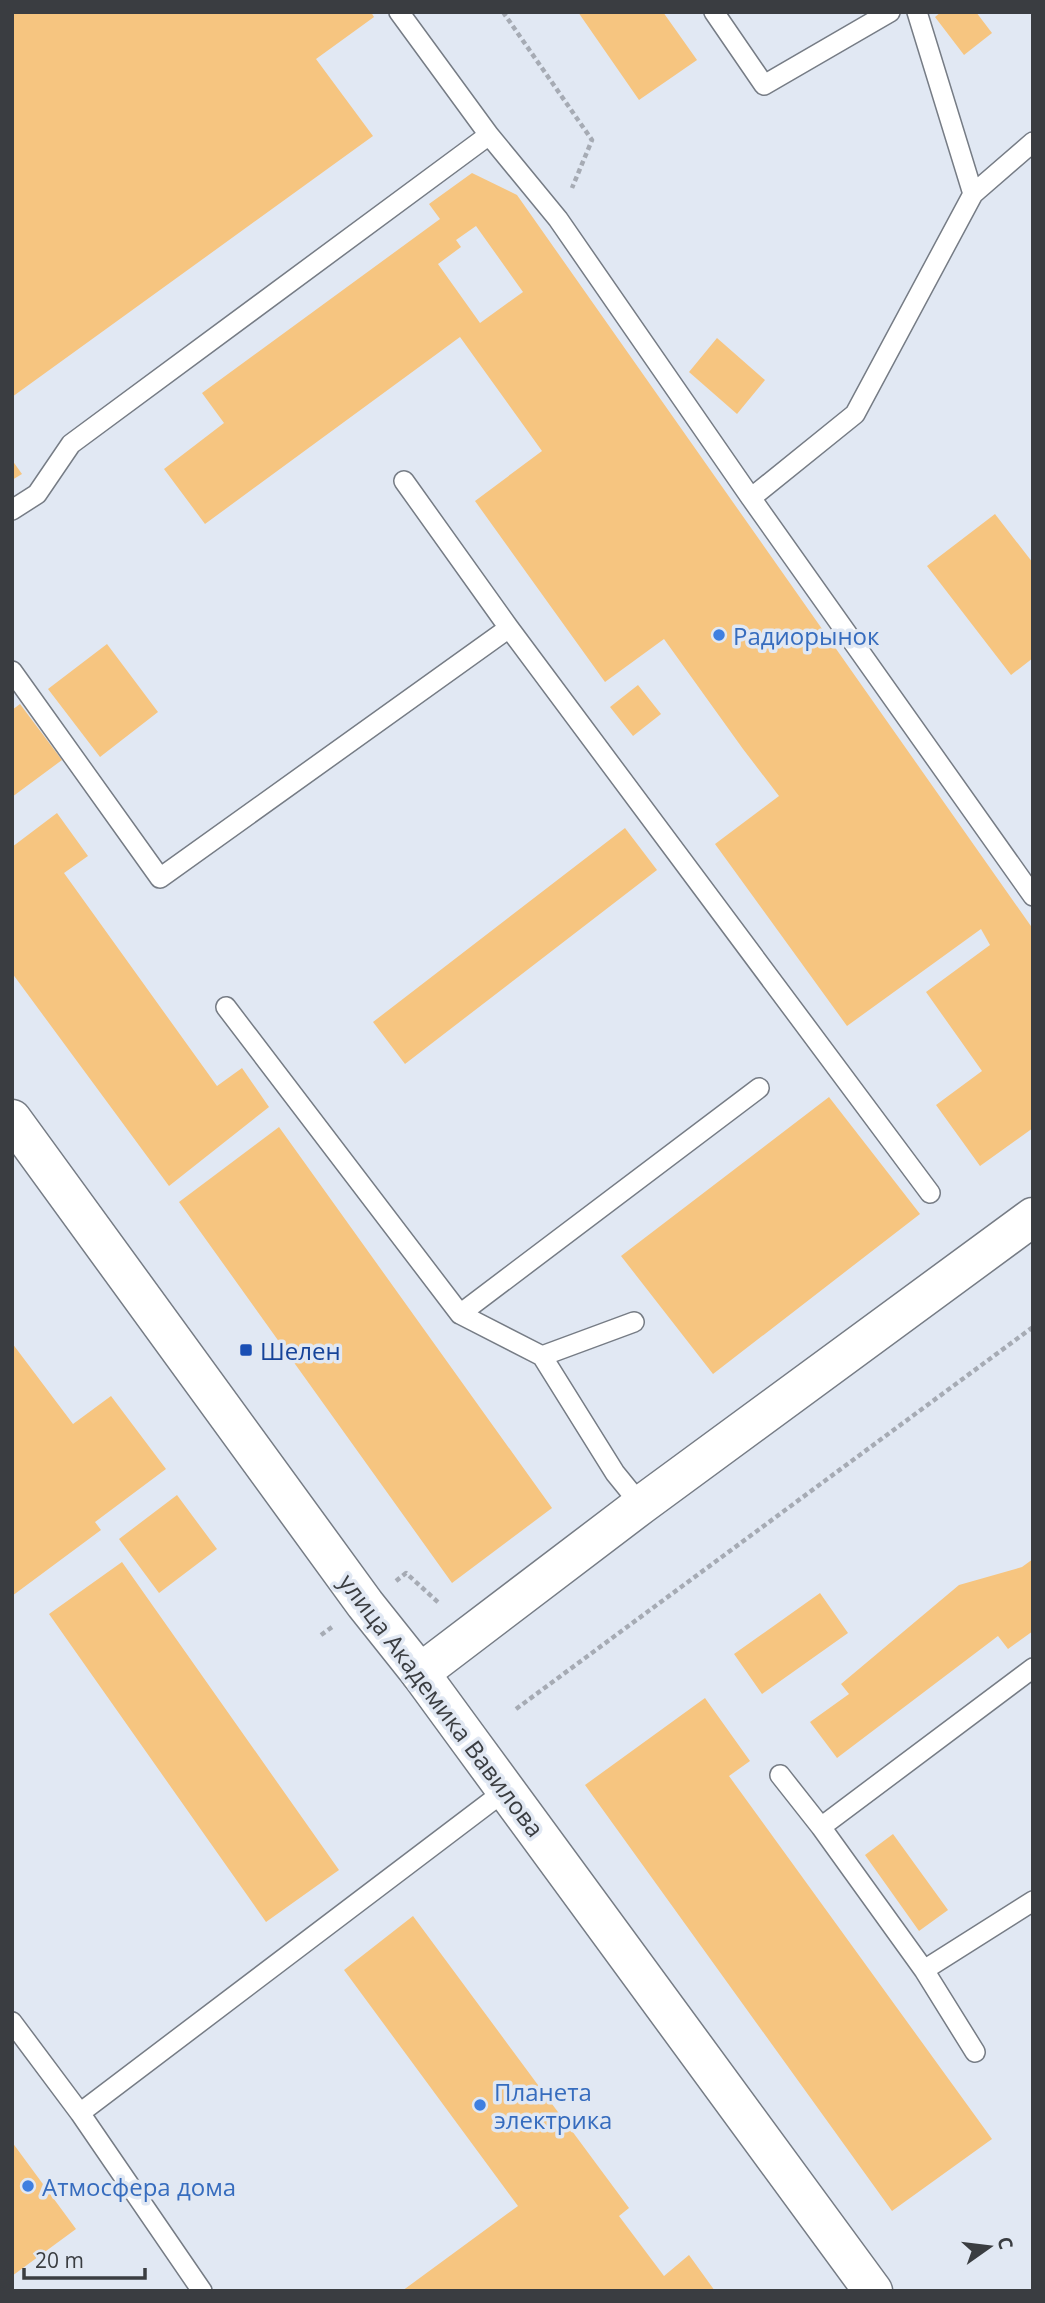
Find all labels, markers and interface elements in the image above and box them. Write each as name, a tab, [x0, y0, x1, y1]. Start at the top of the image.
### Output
place label: Радиорынок	[733, 619, 880, 652]
marker: Радиорынок	[711, 627, 727, 643]
place label: Шелен	[260, 1334, 341, 1367]
marker: Шелен	[238, 1342, 254, 1358]
street label: улица Академика Вавилова	[332, 1567, 552, 1843]
place label: Планета электрика	[494, 2075, 612, 2136]
marker: Планета электрика	[472, 2097, 488, 2113]
place label: Атмосфера дома	[42, 2170, 236, 2203]
marker: Атмосфера дома	[20, 2178, 36, 2194]
north arrow	[954, 2212, 1024, 2282]
text: С	[991, 2234, 1020, 2252]
scale bar	[24, 2236, 145, 2280]
text: 20 m	[35, 2246, 84, 2274]

